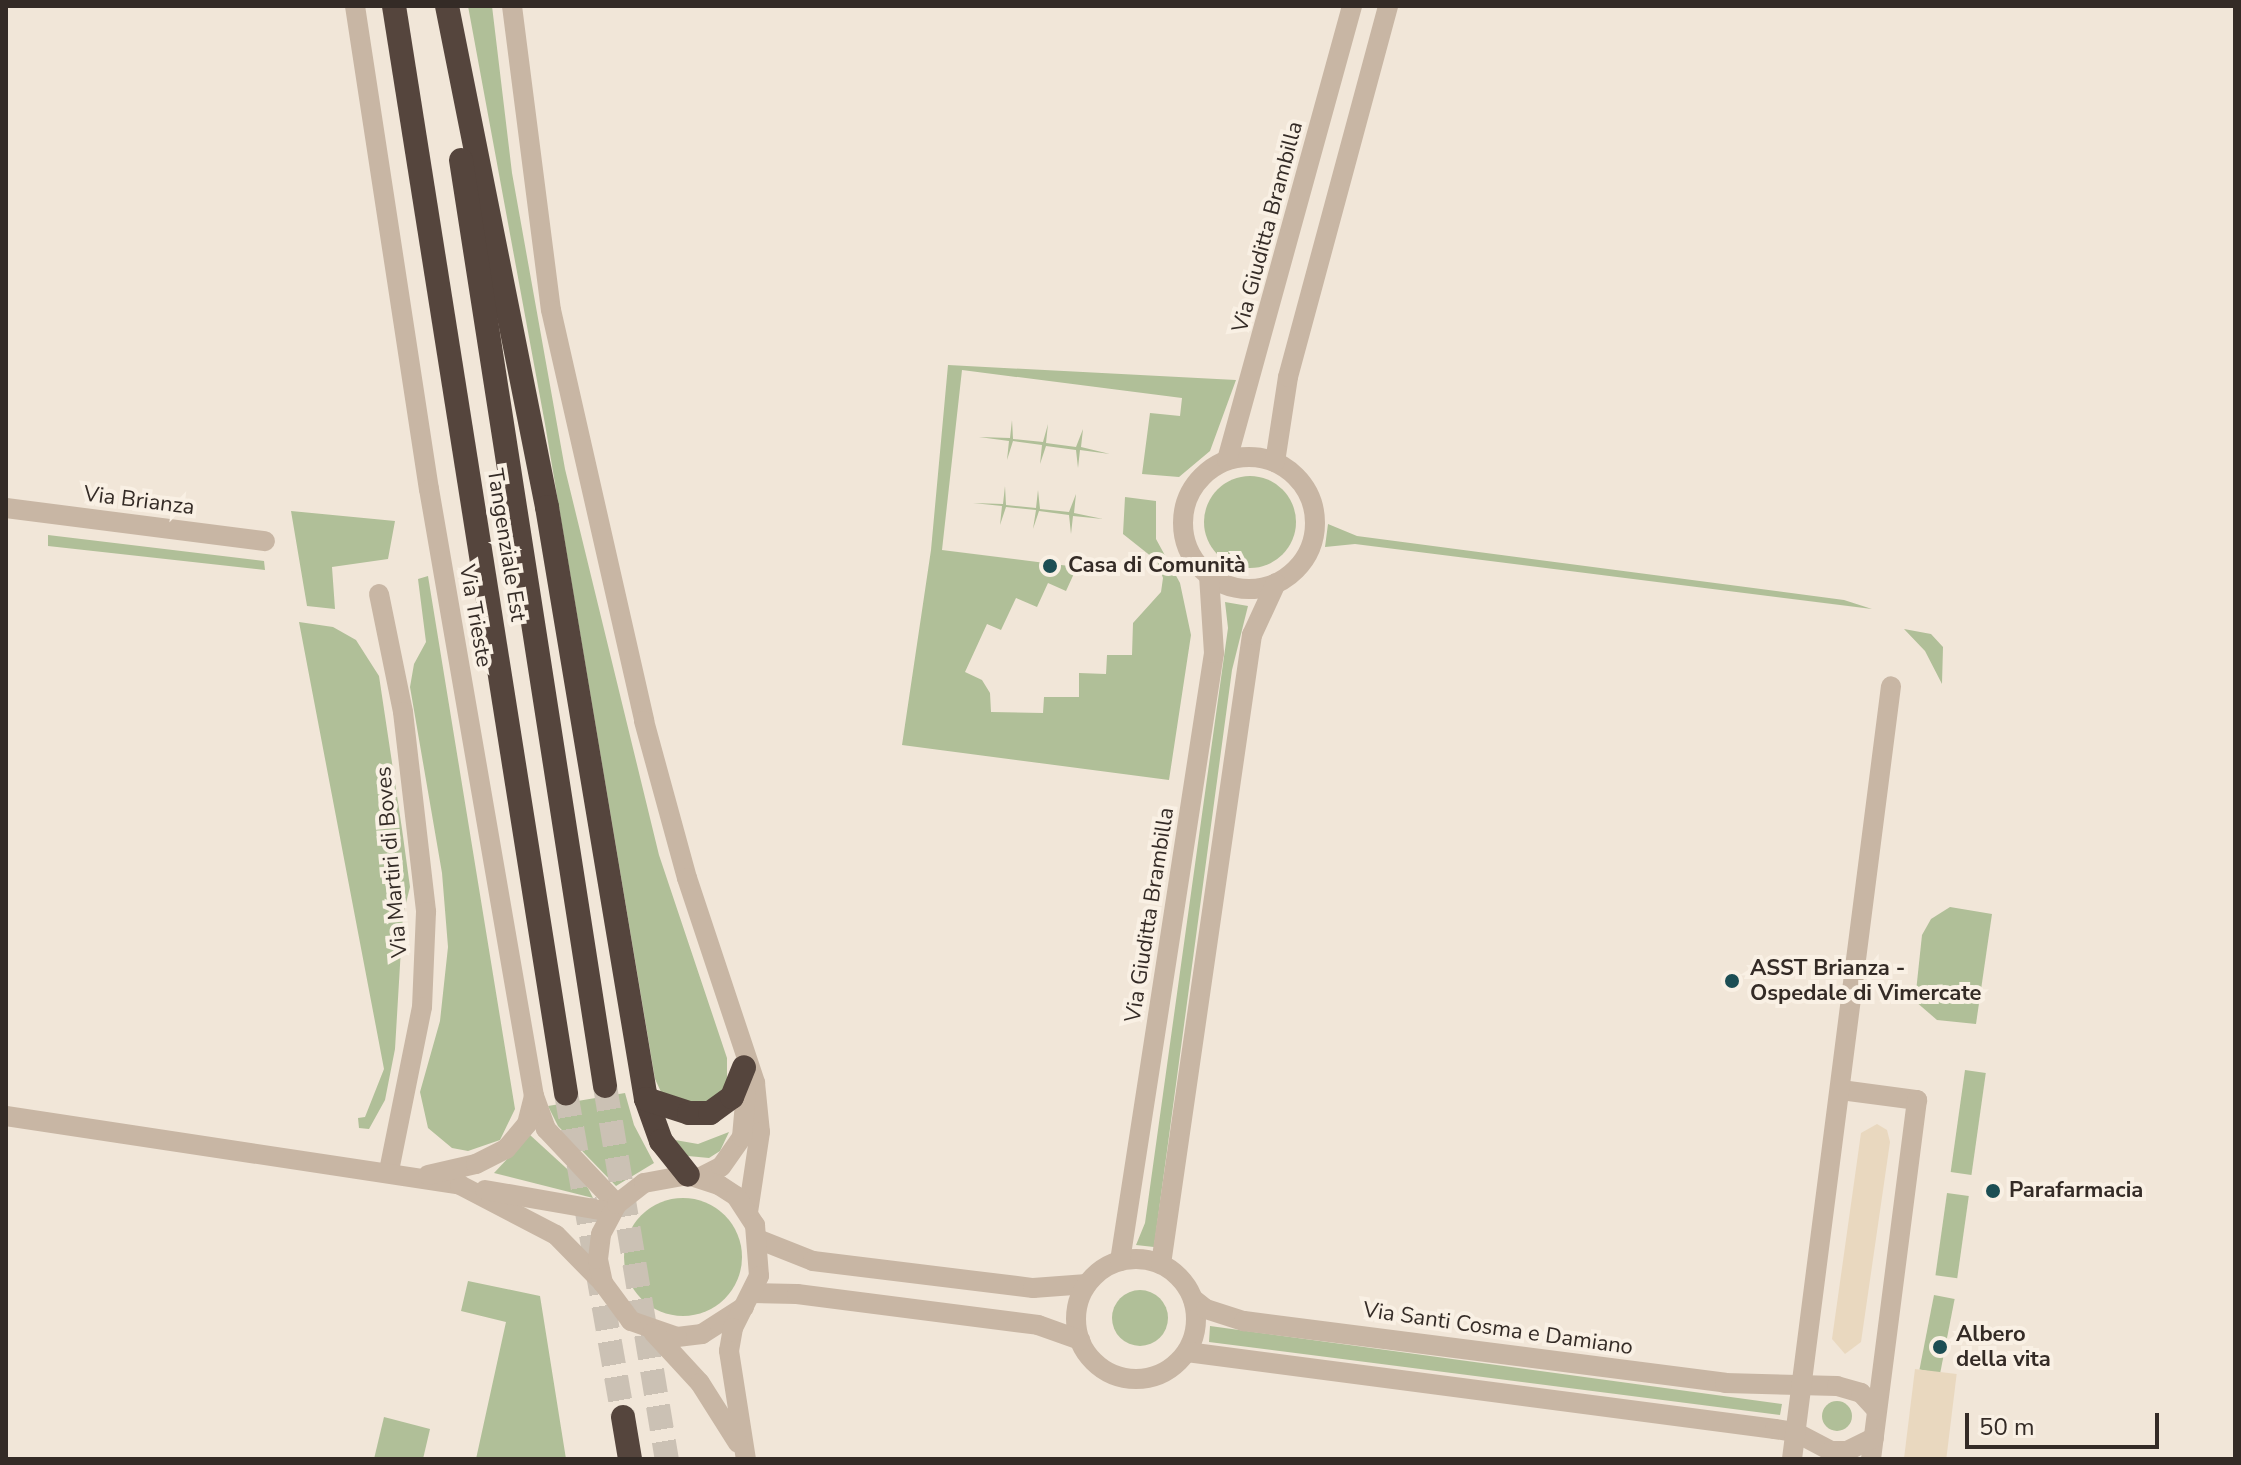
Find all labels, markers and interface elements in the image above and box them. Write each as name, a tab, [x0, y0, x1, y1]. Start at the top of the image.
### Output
street label: Via Giuditta Brambilla	[1227, 119, 1309, 335]
street label: Tangenziale Est	[481, 467, 531, 623]
street label: Via Brianza	[82, 481, 196, 521]
place label: Casa di Comunità	[1068, 553, 1246, 579]
marker: Casa di Comunità	[1039, 555, 1061, 577]
street label: Via Trieste	[453, 563, 497, 669]
street label: Via Martiri di Boves	[370, 765, 414, 959]
street label: Via Giuditta Brambilla	[1120, 806, 1180, 1024]
place label: ASST Brianza - Ospedale di Vimercate	[1750, 955, 1981, 1006]
marker: ASST Brianza - Ospedale di Vimercate	[1721, 970, 1743, 992]
place label: Parafarmacia	[2009, 1178, 2143, 1204]
marker: Parafarmacia	[1984, 1182, 2002, 1200]
street label: Via Santi Cosma e Damiano	[1361, 1297, 1635, 1361]
place label: Albero della vita	[1956, 1321, 2051, 1372]
marker: Albero della vita	[1931, 1338, 1949, 1356]
scale bar	[1969, 1397, 2163, 1447]
text: 50 m	[1979, 1411, 2035, 1443]

